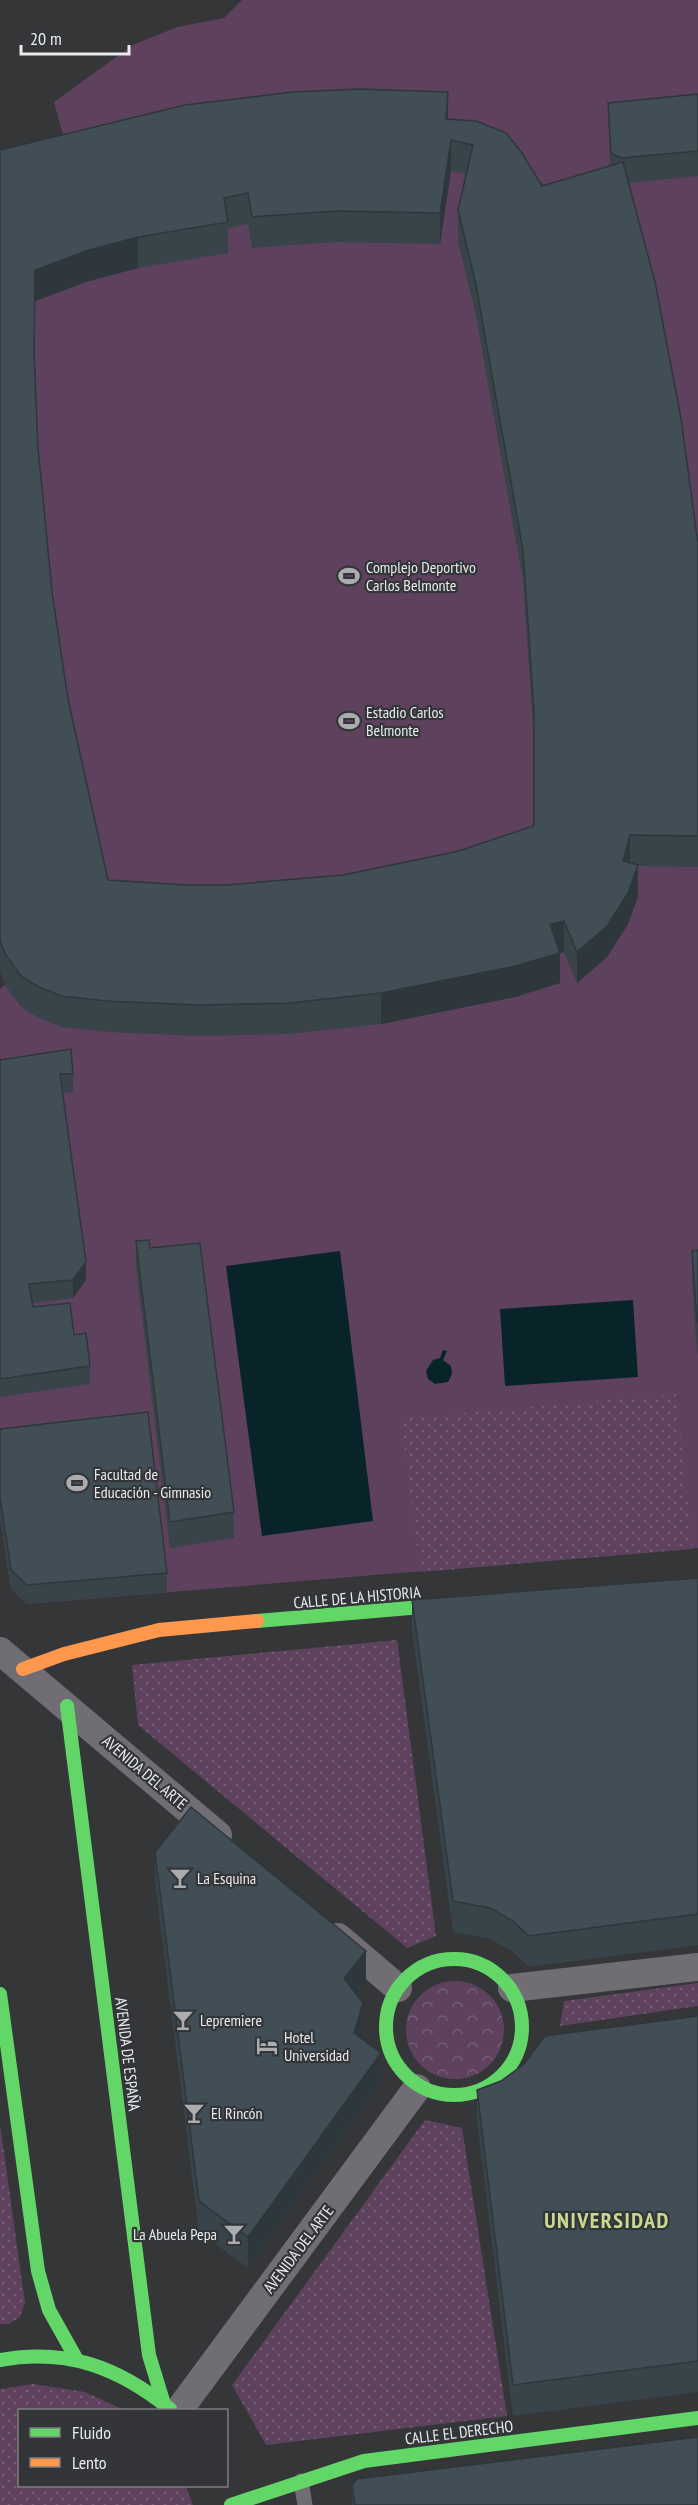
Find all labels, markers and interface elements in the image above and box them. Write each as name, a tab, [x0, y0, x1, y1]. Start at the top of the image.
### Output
scale bar	[21, 18, 129, 56]
text: 20 m	[30, 27, 62, 50]
place label: Complejo Deportivo Carlos Belmonte	[366, 557, 476, 595]
sports icon: Complejo Deportivo Carlos Belmonte	[337, 564, 361, 588]
place label: Estadio Carlos Belmonte	[366, 702, 444, 740]
sports icon: Estadio Carlos Belmonte	[337, 709, 361, 733]
place label: Facultad de Educación - Gimnasio	[94, 1464, 211, 1502]
sports icon: Facultad de Educación - Gimnasio	[65, 1471, 89, 1495]
street label: CALLE DE LA HISTORIA	[293, 1581, 422, 1613]
street label: AVENIDA DEL ARTE	[98, 1731, 192, 1813]
bar icon: La Esquina	[168, 1866, 192, 1890]
place label: La Esquina	[197, 1868, 256, 1888]
street label: AVENIDA DE ESPAÑA	[111, 1996, 145, 2112]
bar icon: Lepremiere	[171, 2008, 195, 2032]
place label: Lepremiere	[200, 2010, 262, 2030]
place label: Hotel Universidad	[284, 2027, 349, 2065]
hotel icon: Hotel Universidad	[255, 2034, 279, 2058]
bar icon: El Rincón	[182, 2101, 206, 2125]
place label: El Rincón	[211, 2103, 263, 2123]
street label: AVENIDA DEL ARTE	[258, 2201, 338, 2297]
district label: UNIVERSIDAD	[544, 2206, 670, 2234]
bar icon: La Abuela Pepa	[222, 2222, 246, 2246]
place label: La Abuela Pepa	[133, 2224, 217, 2244]
legend	[18, 2409, 228, 2487]
street label: CALLE EL DERECHO	[404, 2415, 514, 2449]
text: Fluido	[72, 2421, 111, 2444]
text: Lento	[72, 2451, 107, 2474]

